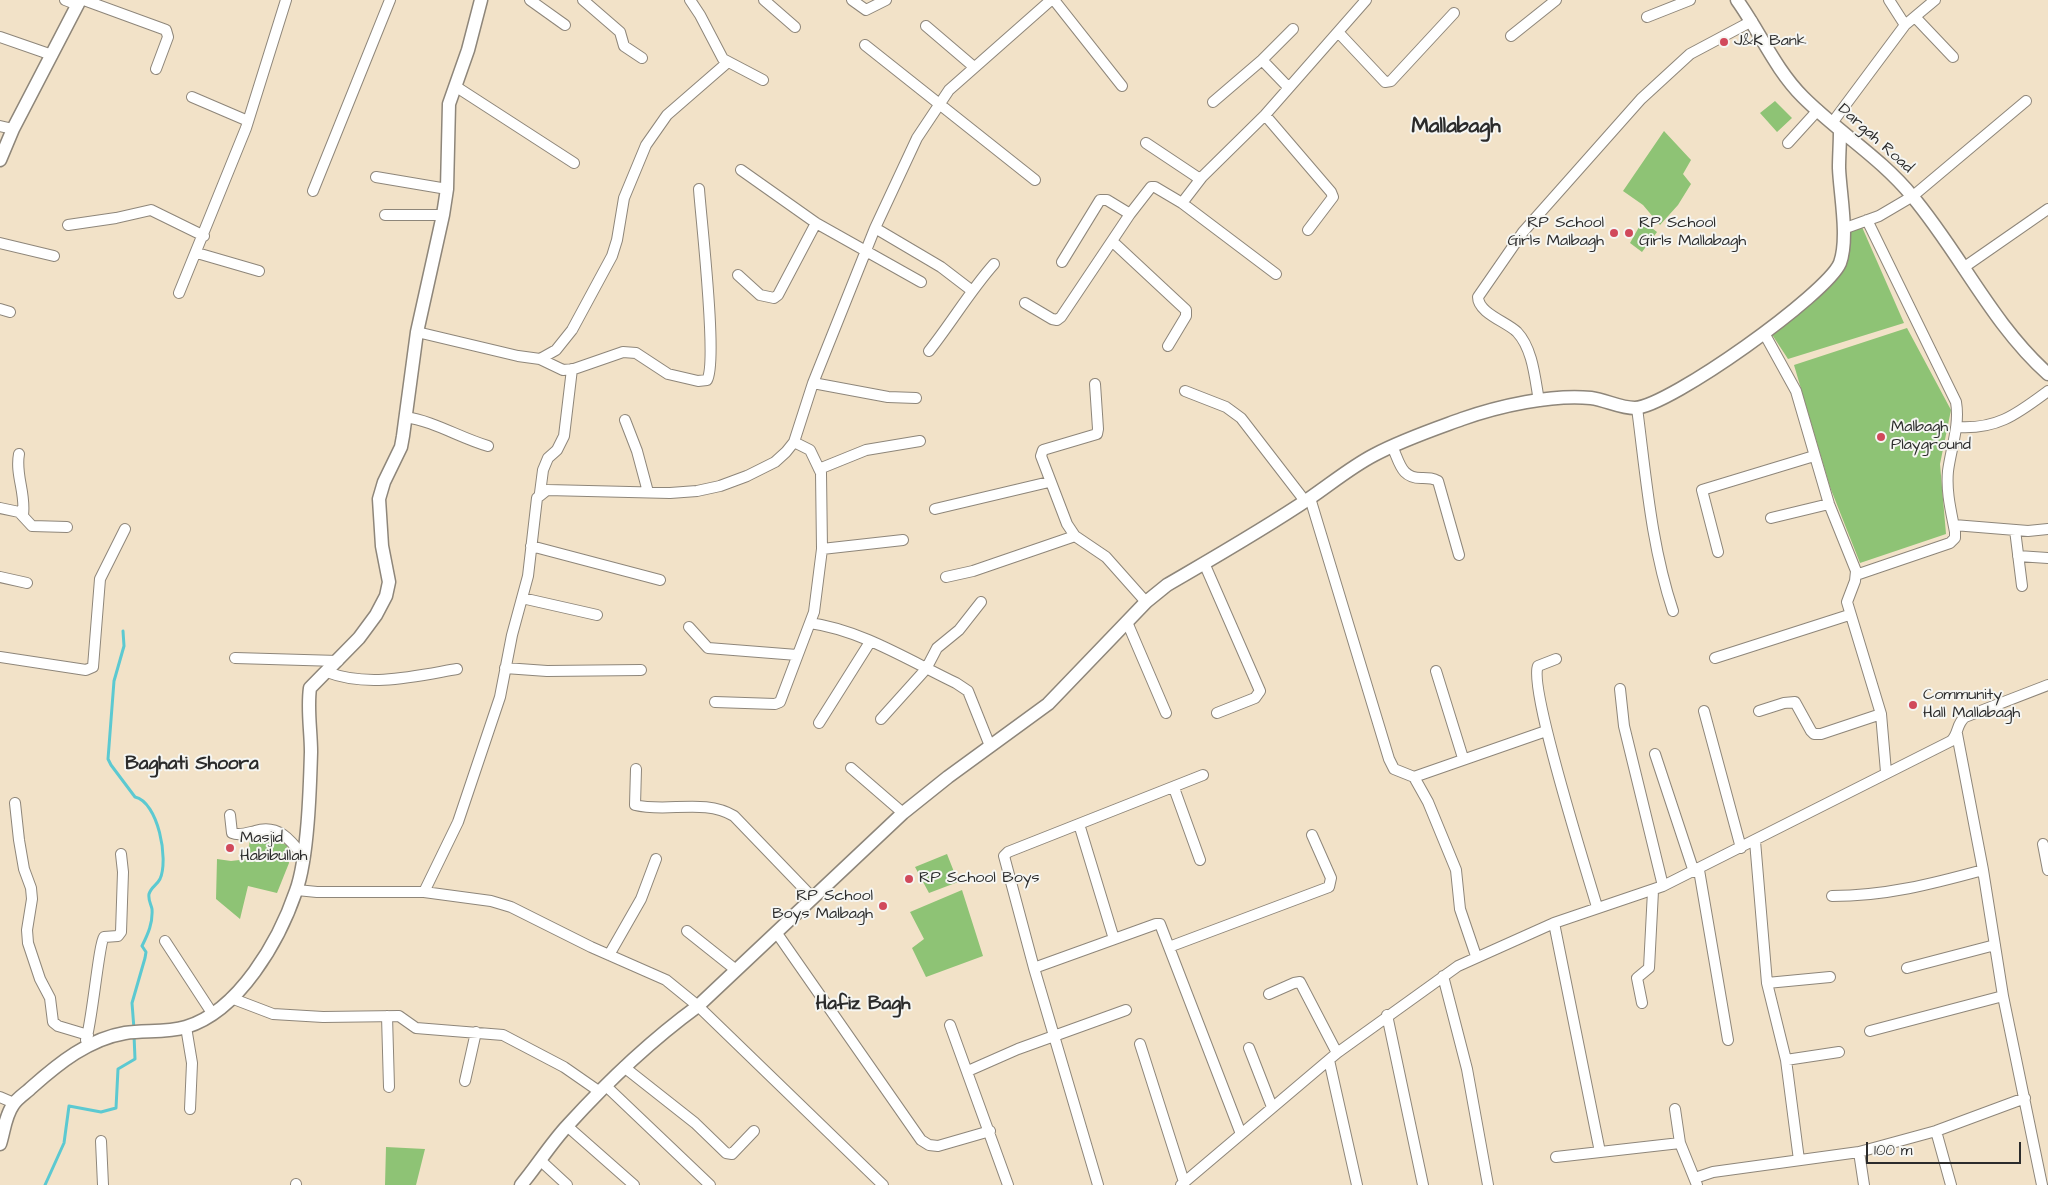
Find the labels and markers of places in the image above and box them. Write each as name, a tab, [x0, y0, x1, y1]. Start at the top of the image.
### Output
place label: J&K Bank	[1734, 32, 1807, 52]
marker: J&K Bank	[1718, 36, 1730, 48]
place label: RP School Girls Malbagh	[1508, 214, 1604, 252]
place label: RP School Girls Mallabagh	[1639, 214, 1746, 252]
marker: RP School Girls Malbagh	[1608, 227, 1620, 239]
marker: RP School Girls Mallabagh	[1623, 227, 1635, 239]
place label: Malbagh Playground	[1891, 418, 1971, 456]
marker: Malbagh Playground	[1875, 431, 1887, 443]
place label: Community Hall Mallabagh	[1923, 686, 2020, 724]
marker: Community Hall Mallabagh	[1907, 699, 1919, 711]
place label: Masjid Habibullah	[240, 829, 307, 867]
marker: Masjid Habibullah	[224, 842, 236, 854]
place label: RP School Boys	[919, 869, 1039, 889]
marker: RP School Boys	[903, 873, 915, 885]
place label: RP School Boys Malbagh	[772, 887, 873, 925]
marker: RP School Boys Malbagh	[877, 900, 889, 912]

